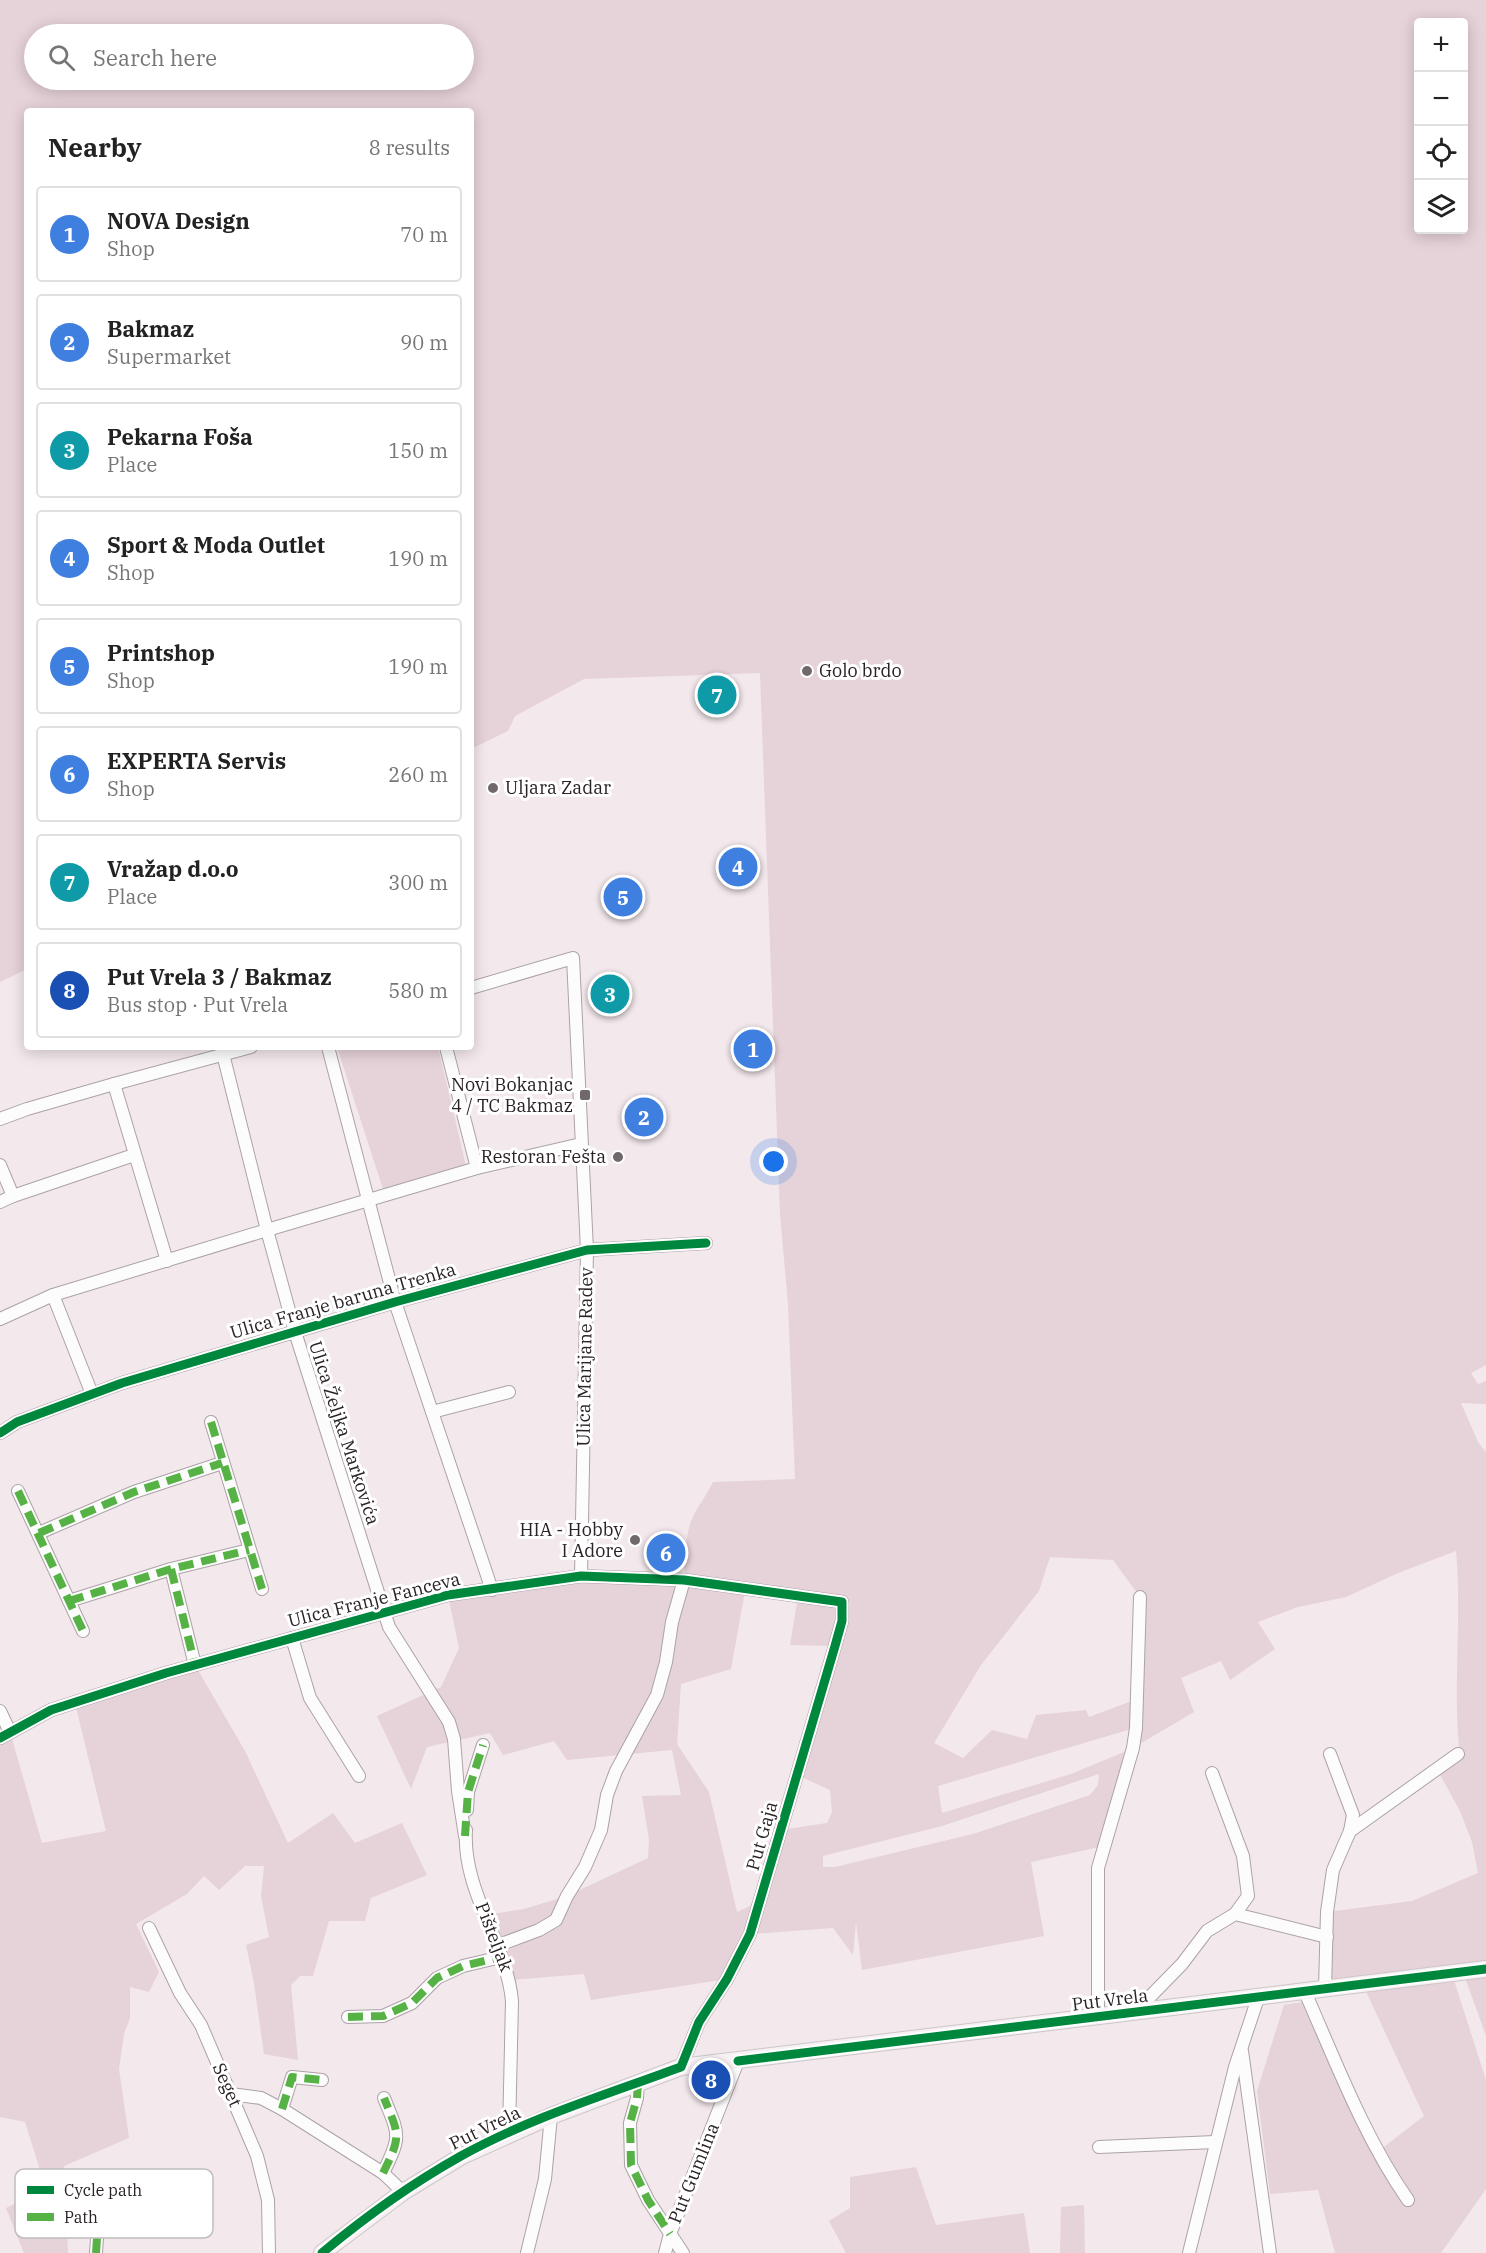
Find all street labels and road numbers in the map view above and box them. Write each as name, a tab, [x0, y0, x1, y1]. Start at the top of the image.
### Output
street label: Ulica Franje baruna Trenka	[227, 1257, 458, 1344]
street label: Ulica Marijane Radev	[571, 1267, 598, 1447]
street label: Ulica Željka Markovića	[304, 1338, 385, 1528]
street label: Ulica Franje Fanceva	[285, 1567, 463, 1632]
street label: Put Gaja	[741, 1798, 782, 1873]
street label: Pišteljak	[471, 1899, 518, 1975]
street label: Put Vrela	[1070, 1983, 1150, 2016]
street label: Seget	[208, 2059, 247, 2110]
street label: Put Vrela	[445, 2100, 524, 2155]
street label: Put Gumlina	[663, 2119, 724, 2227]

